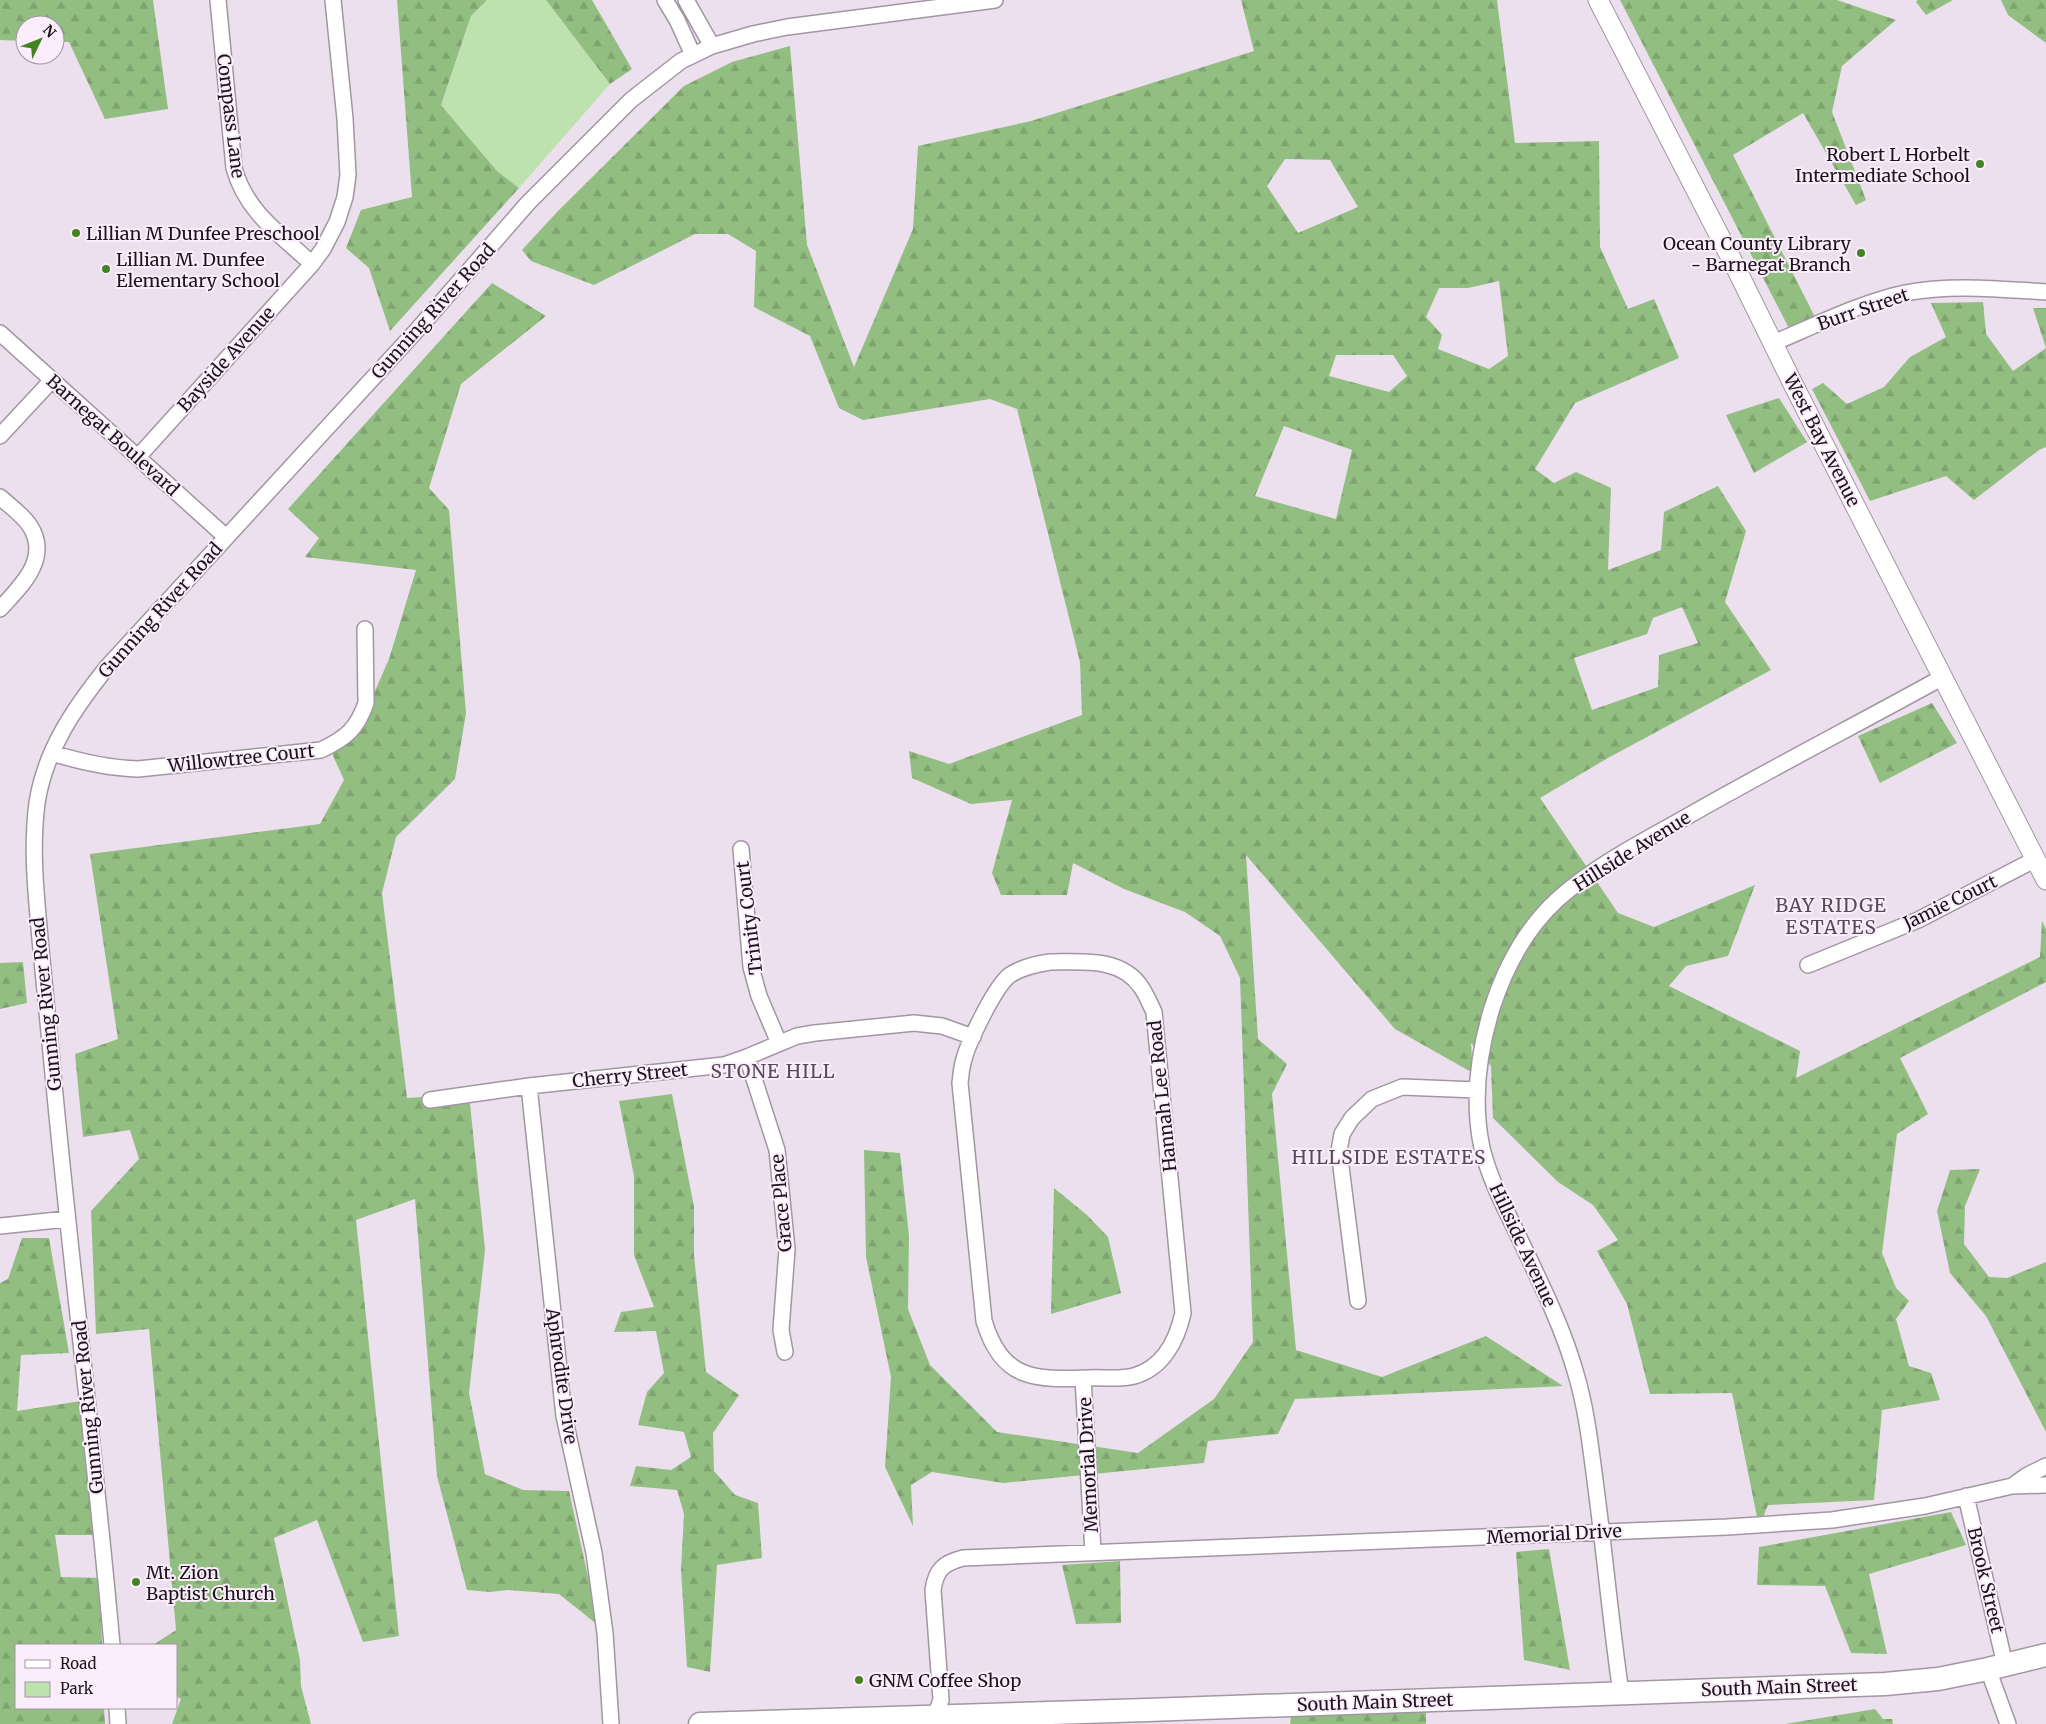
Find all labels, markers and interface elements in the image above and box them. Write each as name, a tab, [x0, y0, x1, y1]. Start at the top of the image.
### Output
north arrow	[15, 15, 65, 65]
text: N	[39, 21, 60, 41]
street label: Compass Lane	[212, 52, 250, 180]
place label: Robert L Horbelt Intermediate School	[1795, 143, 1970, 187]
marker: Robert L Horbelt Intermediate School	[1974, 158, 1986, 170]
place label: Lillian M Dunfee Preschool	[86, 222, 320, 245]
marker: Lillian M Dunfee Preschool	[70, 227, 82, 239]
place label: Ocean County Library - Barnegat Branch	[1663, 232, 1852, 276]
street label: Gunning River Road	[366, 238, 500, 383]
marker: Ocean County Library - Barnegat Branch	[1855, 247, 1867, 259]
place label: Lillian M. Dunfee Elementary School	[116, 248, 280, 292]
marker: Lillian M. Dunfee Elementary School	[100, 263, 112, 275]
street label: Burr Street	[1814, 283, 1912, 335]
street label: Bayside Avenue	[172, 301, 280, 417]
street label: Barnegat Boulevard	[42, 369, 184, 501]
street label: West Bay Avenue	[1778, 369, 1866, 511]
street label: Gunning River Road	[93, 537, 227, 682]
street label: Willowtree Court	[166, 739, 315, 777]
street label: Hillside Avenue	[1569, 806, 1695, 896]
street label: Trinity Court	[731, 860, 767, 976]
street label: Jamie Court	[1898, 869, 2001, 935]
district label: BAY RIDGE ESTATES	[1775, 893, 1887, 939]
street label: Gunning River Road	[25, 916, 67, 1092]
street label: Hannah Lee Road	[1143, 1019, 1181, 1173]
street label: Cherry Street	[571, 1058, 689, 1092]
district label: STONE HILL	[711, 1059, 835, 1083]
district label: HILLSIDE ESTATES	[1292, 1145, 1486, 1169]
street label: Grace Place	[765, 1153, 797, 1253]
street label: Hillside Avenue	[1484, 1180, 1562, 1310]
street label: Aphrodite Drive	[541, 1305, 583, 1446]
street label: Gunning River Road	[67, 1319, 109, 1495]
street label: Memorial Drive	[1073, 1397, 1103, 1533]
street label: Memorial Drive	[1486, 1519, 1622, 1549]
street label: Brook Street	[1963, 1525, 2009, 1635]
place label: Mt. Zion Baptist Church	[146, 1561, 275, 1605]
marker: Mt. Zion Baptist Church	[130, 1576, 142, 1588]
legend	[15, 1644, 178, 1709]
text: Road	[60, 1654, 96, 1673]
place label: GNM Coffee Shop	[869, 1669, 1021, 1692]
street label: South Main Street	[1700, 1673, 1858, 1701]
marker: GNM Coffee Shop	[853, 1674, 865, 1686]
text: Park	[60, 1679, 94, 1698]
street label: South Main Street	[1296, 1688, 1454, 1716]

